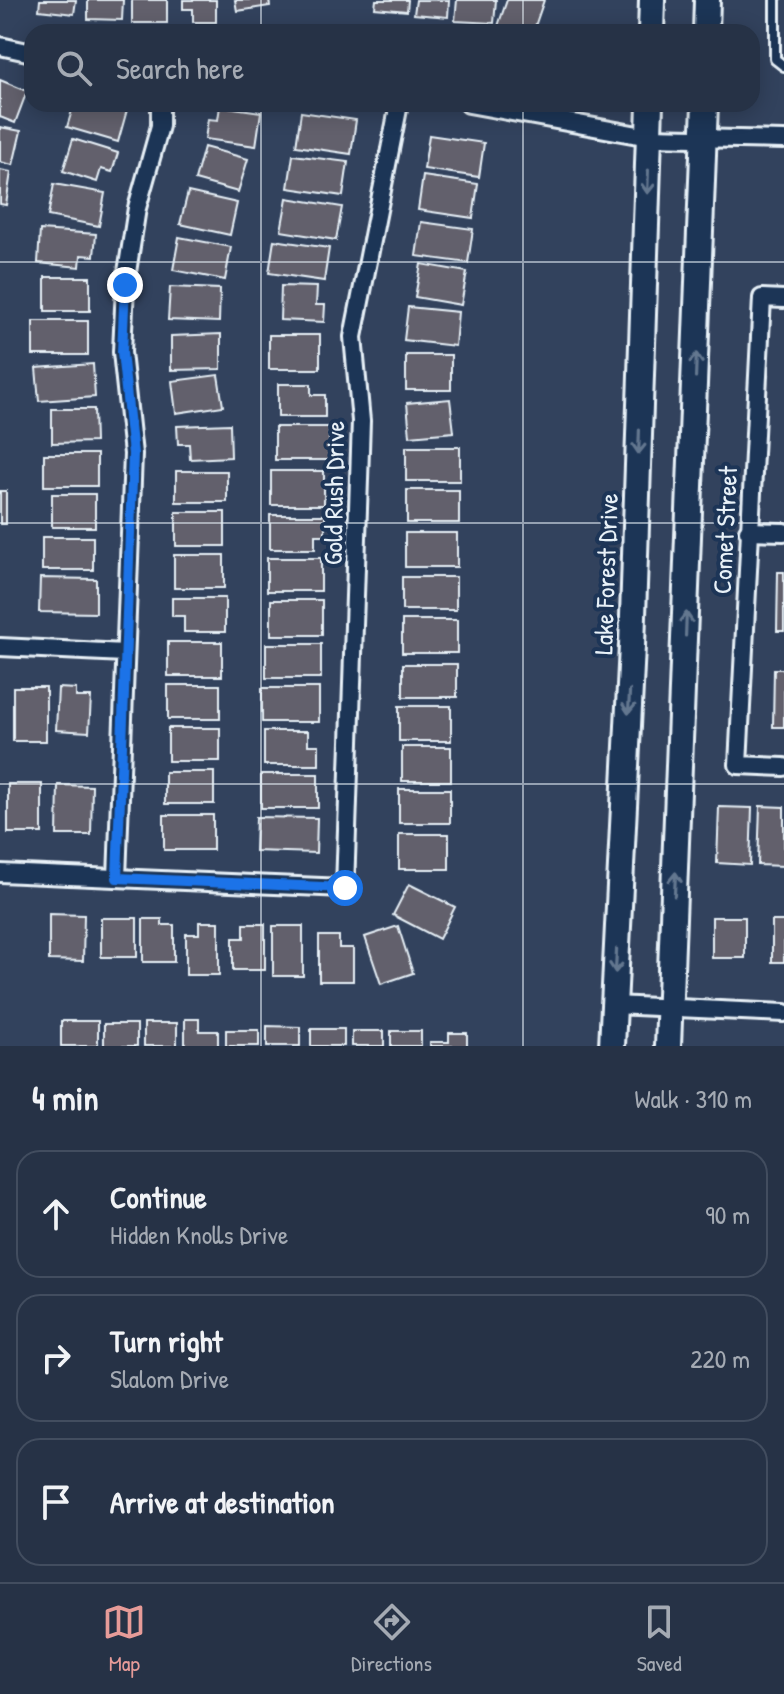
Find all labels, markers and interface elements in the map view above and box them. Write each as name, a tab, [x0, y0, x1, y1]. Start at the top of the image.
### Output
search box	[24, 24, 760, 112]
icon: search	[52, 46, 96, 90]
text: Search here	[116, 48, 244, 88]
one-way arrow	[640, 168, 655, 195]
route end	[107, 267, 143, 303]
one-way arrow	[688, 352, 703, 379]
street label: Gold Rush Drive	[315, 421, 352, 565]
one-way arrow	[631, 428, 646, 455]
street label: Comet Street	[704, 464, 745, 595]
street label: Lake Forest Drive	[585, 493, 626, 655]
one-way arrow	[679, 611, 694, 638]
one-way arrow	[622, 688, 637, 715]
route start	[327, 870, 363, 906]
one-way arrow	[667, 871, 682, 898]
one-way arrow	[608, 947, 623, 974]
text: 4 min	[32, 1075, 99, 1121]
text: Walk · 310 m	[635, 1081, 752, 1116]
text: Continue	[110, 1177, 207, 1217]
icon: ahead	[34, 1192, 78, 1236]
text: 90 m	[705, 1197, 750, 1232]
text: Hidden Knolls Drive	[110, 1217, 288, 1252]
text: Turn right	[110, 1321, 223, 1361]
icon: right	[34, 1336, 78, 1380]
text: 220 m	[690, 1341, 750, 1376]
text: Slalom Drive	[110, 1361, 229, 1396]
icon: arrive	[34, 1480, 78, 1524]
text: Arrive at destination	[110, 1482, 335, 1522]
tab: Map	[102, 1600, 146, 1678]
tab: Directions	[351, 1600, 432, 1678]
tab: Saved	[637, 1600, 682, 1678]

